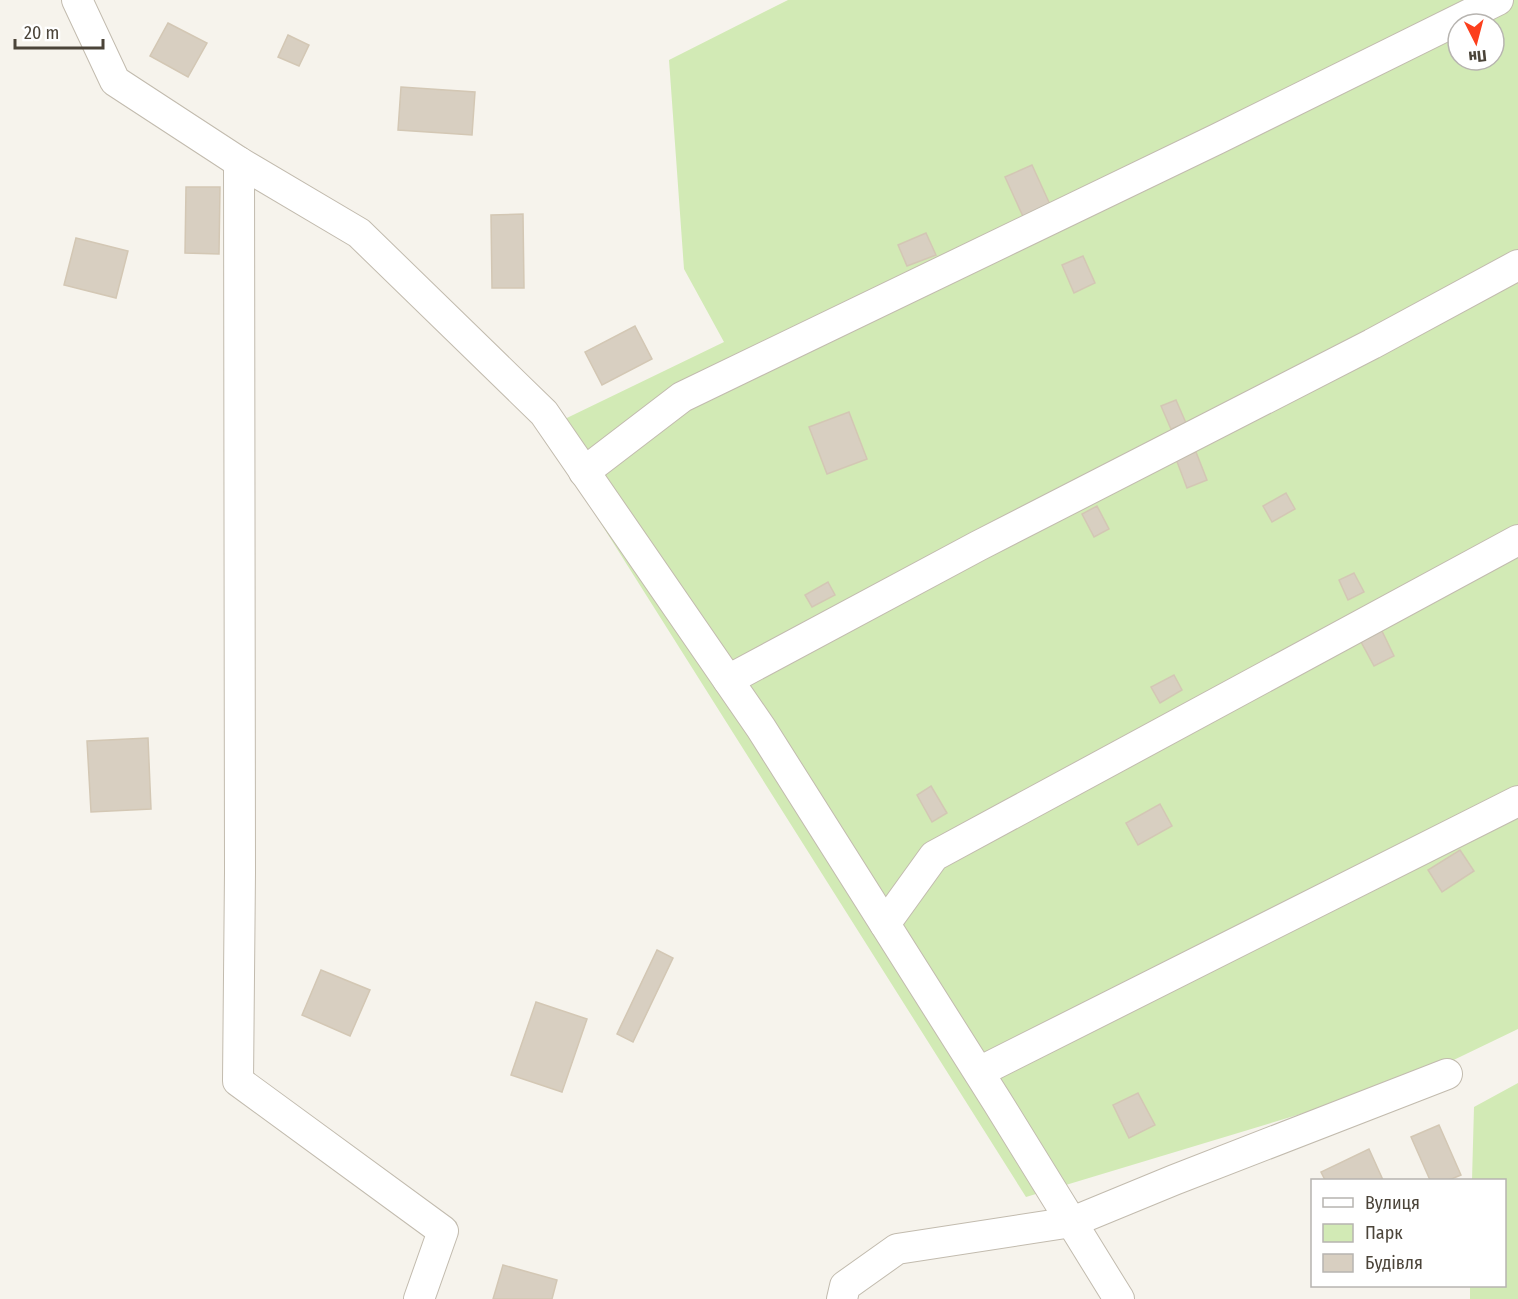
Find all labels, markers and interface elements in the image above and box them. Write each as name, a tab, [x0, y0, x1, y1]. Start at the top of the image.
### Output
scale bar	[15, 12, 104, 50]
north arrow	[1446, 12, 1506, 72]
text: 20 m	[24, 22, 59, 44]
text: Пн	[1468, 46, 1488, 67]
legend	[1311, 1179, 1506, 1287]
text: Вулиця	[1365, 1192, 1420, 1214]
text: Парк	[1365, 1222, 1403, 1244]
text: Будівля	[1365, 1252, 1423, 1274]

